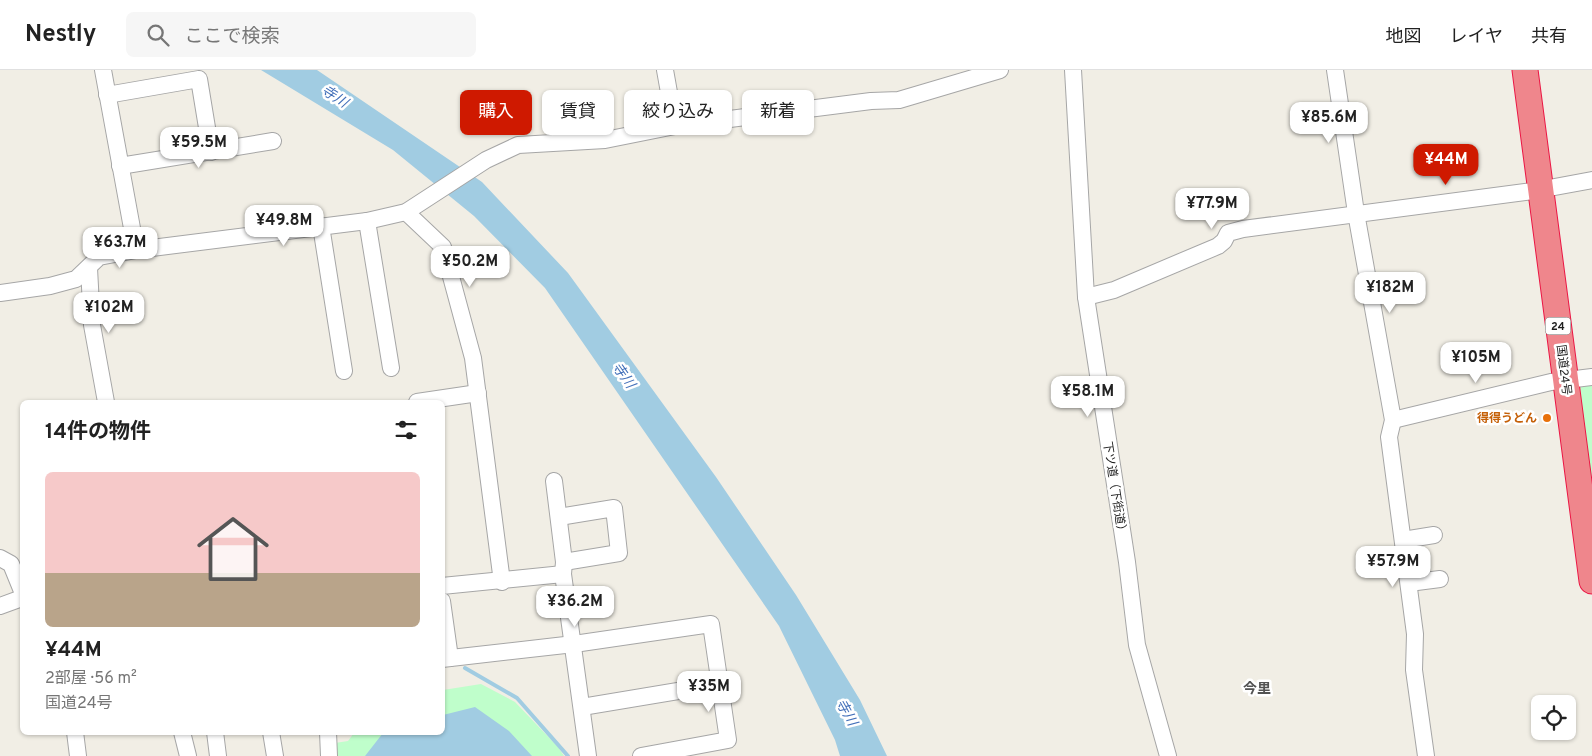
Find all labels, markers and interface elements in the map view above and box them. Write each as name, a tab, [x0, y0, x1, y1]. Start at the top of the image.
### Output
search box	[126, 12, 476, 57]
text: Nestly	[25, 20, 96, 50]
icon: search	[144, 21, 172, 49]
text: ここで検索	[184, 25, 279, 49]
text: 地図	[1386, 26, 1422, 49]
text: レイヤ	[1450, 26, 1503, 49]
text: 共有	[1531, 26, 1567, 49]
water label: 寺川	[318, 83, 352, 113]
chip: 購入	[460, 90, 532, 135]
chip: 賃貸	[542, 90, 614, 135]
chip: 絞り込み	[624, 90, 732, 135]
chip: 新着	[742, 90, 814, 135]
pin: ¥85.6M	[1288, 102, 1370, 144]
text: ¥85.6M	[1301, 108, 1357, 128]
pin: ¥59.5M	[158, 126, 240, 169]
text: ¥59.5M	[171, 133, 227, 153]
pin: ¥44M	[1416, 144, 1476, 186]
text: ¥44M	[1424, 150, 1468, 170]
pin: ¥77.9M	[1171, 188, 1253, 230]
text: ¥77.9M	[1186, 194, 1238, 214]
pin: ¥49.8M	[243, 204, 325, 247]
text: ¥49.8M	[256, 211, 312, 231]
pin: ¥63.7M	[79, 226, 161, 269]
text: ¥63.7M	[94, 233, 146, 253]
pin: ¥50.2M	[429, 246, 511, 288]
text: ¥50.2M	[442, 252, 498, 272]
pin: ¥182M	[1355, 272, 1425, 314]
text: ¥182M	[1366, 278, 1414, 298]
pin: ¥102M	[74, 292, 144, 334]
text: ¥102M	[84, 298, 134, 318]
road number: 24	[1546, 318, 1570, 334]
pin: ¥105M	[1441, 342, 1511, 384]
street label: 国道24号	[1552, 344, 1574, 396]
text: ¥105M	[1451, 348, 1501, 368]
water label: 寺川	[608, 360, 639, 394]
pin: ¥58.1M	[1047, 376, 1129, 418]
text: ¥58.1M	[1062, 382, 1114, 402]
place label: 得得うどん	[1477, 411, 1537, 427]
marker: 得得うどん	[1541, 412, 1553, 424]
icon: filters	[392, 416, 420, 444]
text: 14件の物件	[45, 419, 151, 446]
street label: 下ツ道（下街道）	[1099, 440, 1129, 538]
icon: home	[188, 504, 278, 594]
pin: ¥57.9M	[1352, 546, 1434, 588]
text: ¥57.9M	[1367, 552, 1419, 572]
pin: ¥36.2M	[534, 586, 616, 628]
text: ¥36.2M	[547, 592, 603, 612]
text: ¥44M	[45, 637, 102, 664]
text: 2部屋 · 56 m²	[45, 669, 137, 689]
pin: ¥35M	[679, 670, 739, 713]
text: ¥35M	[688, 677, 730, 697]
district label: 今里	[1243, 681, 1271, 698]
text: 国道24号	[45, 694, 113, 714]
map controls	[1531, 695, 1576, 740]
button: locate	[1531, 695, 1576, 740]
water label: 寺川	[831, 696, 861, 731]

